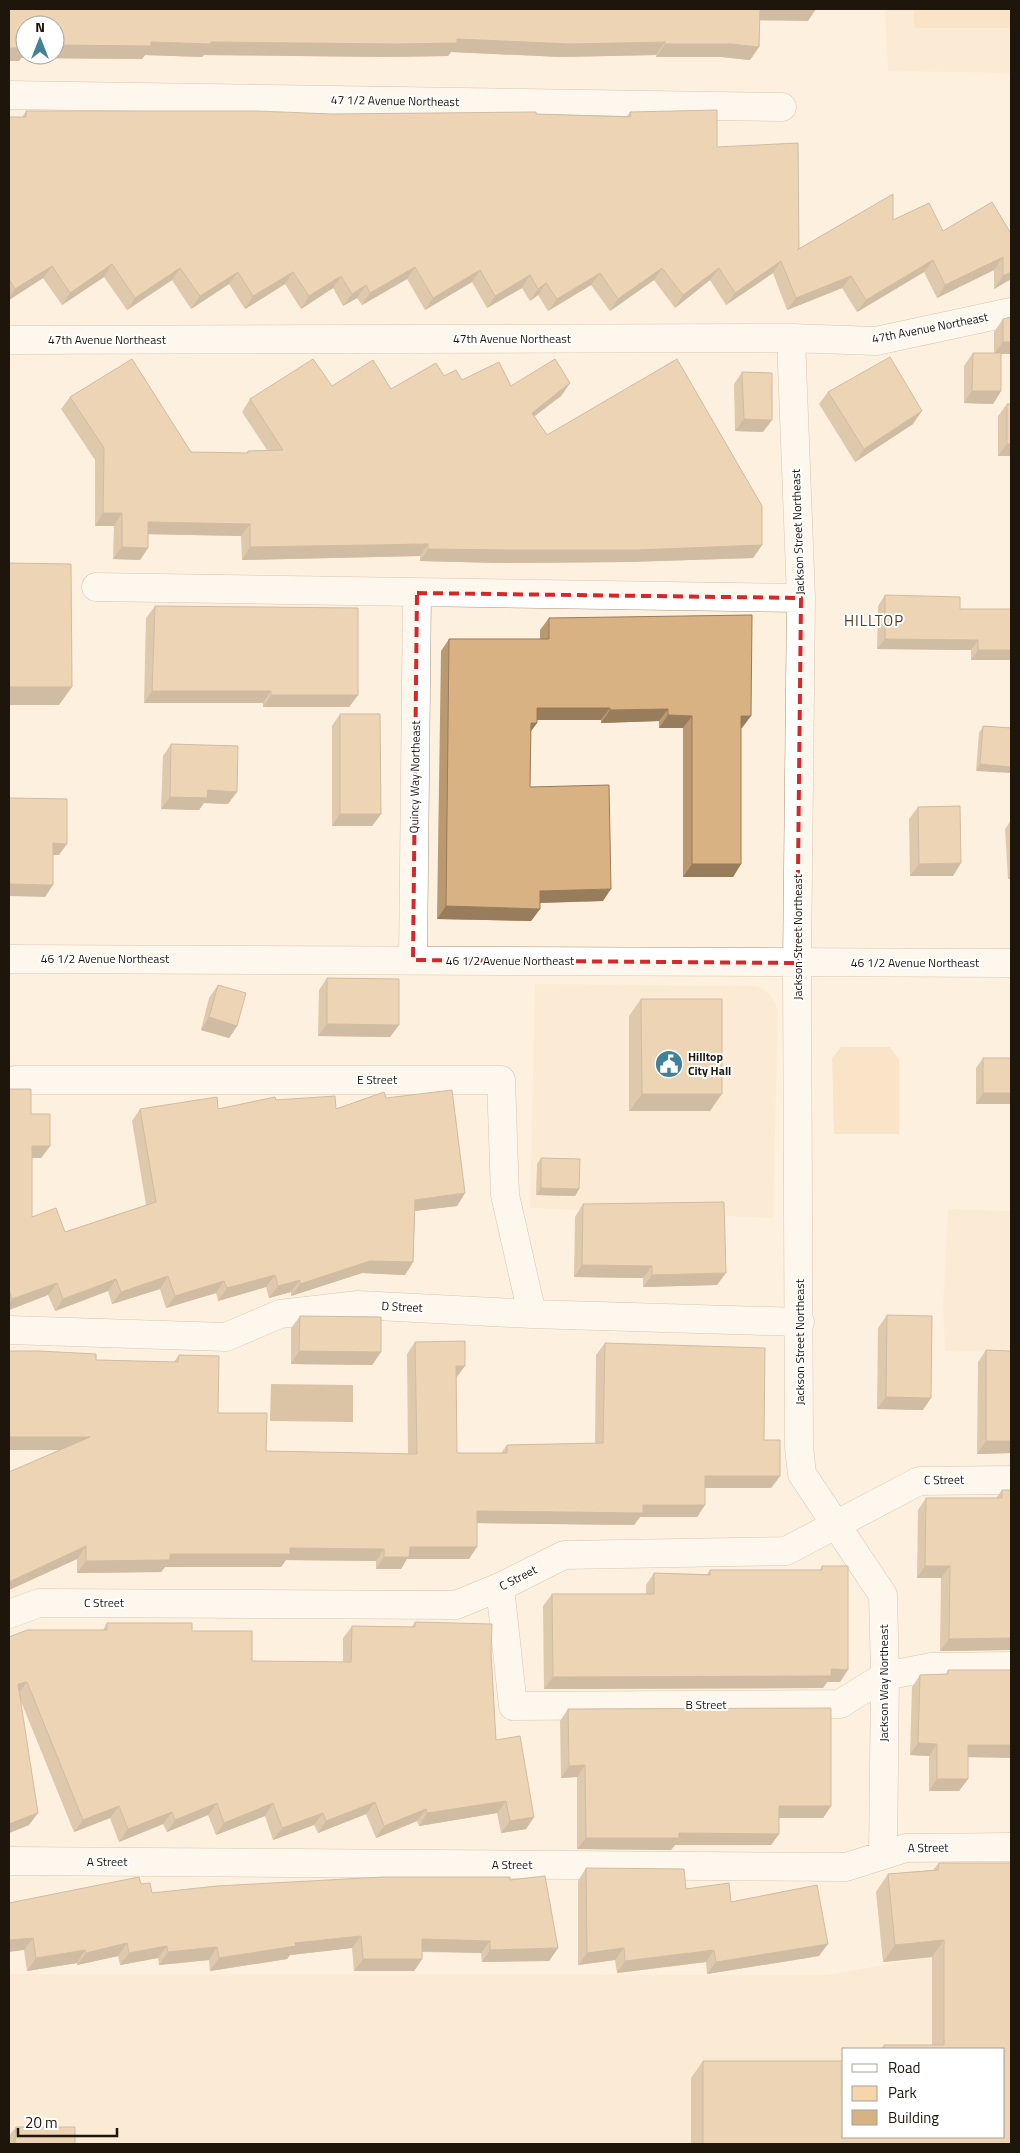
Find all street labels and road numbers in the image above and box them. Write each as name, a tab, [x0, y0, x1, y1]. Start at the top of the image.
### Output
street label: 47 1/2 Avenue Northeast	[331, 90, 460, 111]
street label: 47th Avenue Northeast	[870, 307, 990, 348]
street label: 47th Avenue Northeast	[453, 329, 572, 348]
street label: 47th Avenue Northeast	[48, 330, 167, 349]
street label: Jackson Street Northeast	[786, 468, 809, 595]
street label: Quincy Way Northeast	[404, 720, 425, 834]
street label: Jackson Street Northeast	[788, 873, 807, 1000]
street label: 46 1/2 Avenue Northeast	[41, 949, 170, 968]
street label: 46 1/2 Avenue Northeast	[446, 951, 575, 970]
street label: 46 1/2 Avenue Northeast	[851, 953, 980, 972]
street label: E Street	[357, 1070, 398, 1089]
street label: Jackson Street Northeast	[790, 1278, 809, 1405]
street label: D Street	[381, 1296, 424, 1317]
street label: C Street	[924, 1470, 965, 1489]
street label: C Street	[496, 1560, 541, 1595]
street label: C Street	[84, 1593, 125, 1612]
street label: Jackson Way Northeast	[874, 1624, 893, 1742]
street label: B Street	[686, 1695, 727, 1714]
street label: A Street	[907, 1838, 949, 1857]
street label: A Street	[87, 1852, 128, 1871]
street label: A Street	[492, 1855, 533, 1874]

